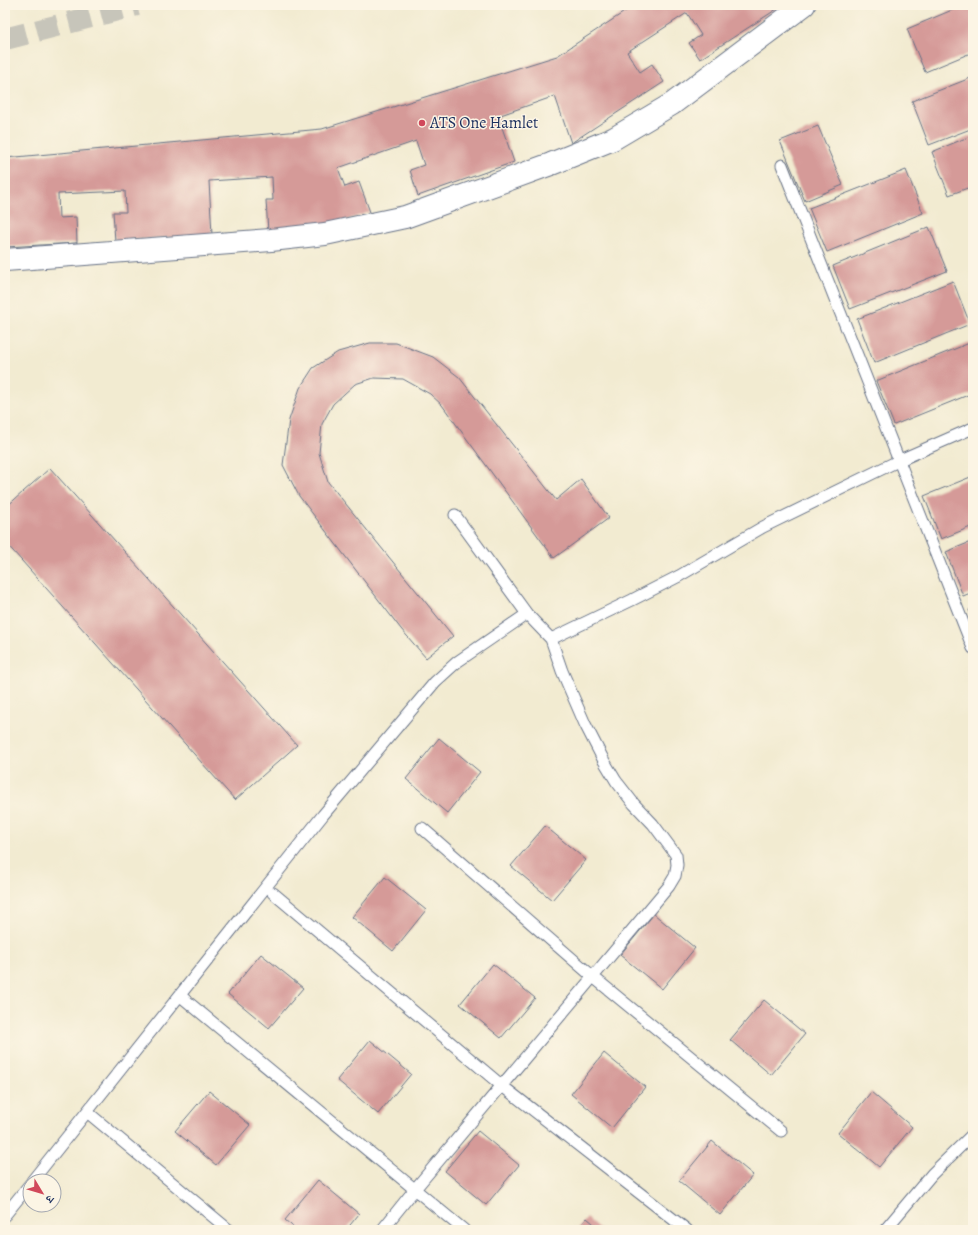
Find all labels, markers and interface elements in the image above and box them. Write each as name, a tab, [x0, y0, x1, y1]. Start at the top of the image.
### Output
place label: ATS One Hamlet	[429, 112, 538, 134]
marker: ATS One Hamlet	[417, 118, 427, 128]
north arrow	[22, 1173, 62, 1213]
text: उ	[41, 1191, 58, 1207]

